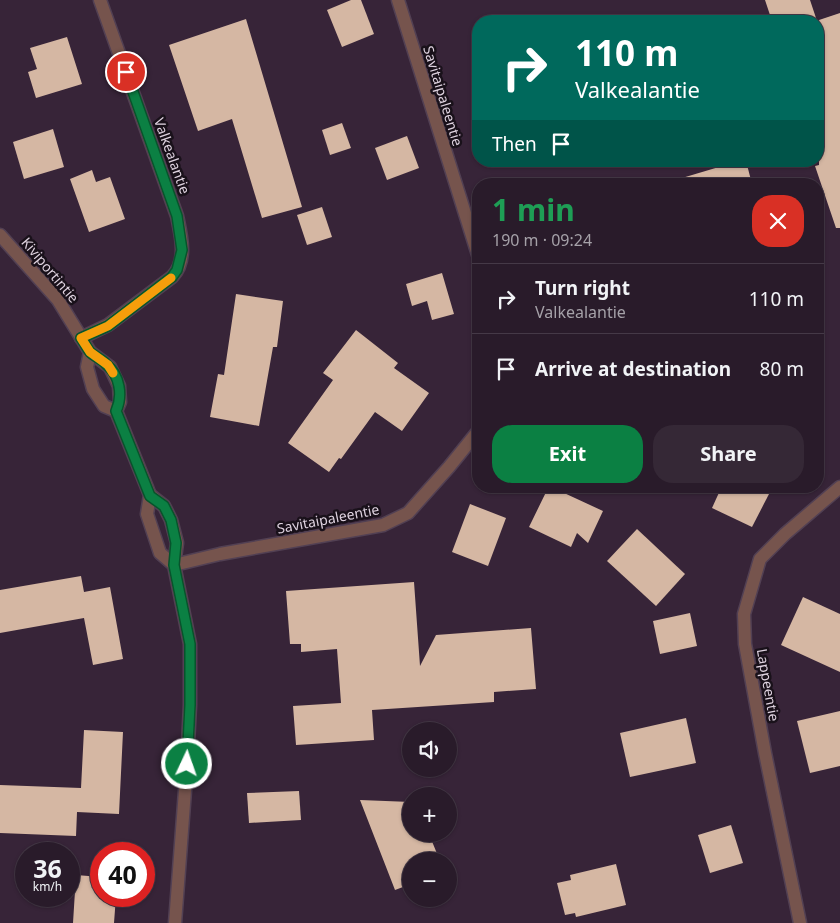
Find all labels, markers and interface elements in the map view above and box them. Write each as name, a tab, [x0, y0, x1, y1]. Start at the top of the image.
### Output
text: 110 m	[575, 29, 678, 76]
icon: right	[492, 35, 557, 100]
street label: Savitaipaleentie	[419, 43, 468, 148]
pin	[105, 51, 147, 93]
icon: arrive	[112, 58, 140, 86]
text: Valkealantie	[575, 74, 700, 104]
street label: Valkealantie	[150, 115, 195, 197]
icon: arrive	[547, 130, 575, 158]
text: Then	[492, 131, 537, 157]
text: 1 min	[492, 189, 575, 230]
button: close	[752, 195, 804, 247]
text: 190 m · 09:24	[492, 229, 592, 251]
street label: Kiviportintie	[17, 233, 83, 306]
text: Turn right	[535, 275, 630, 301]
icon: right	[492, 285, 520, 313]
text: 110 m	[749, 286, 804, 312]
text: Valkealantie	[535, 301, 626, 323]
icon: arrive	[492, 355, 520, 383]
text: Arrive at destination	[535, 356, 731, 382]
text: 80 m	[760, 356, 804, 382]
button: Exit	[492, 425, 643, 483]
button: Share	[653, 425, 804, 483]
street label: Savitaipaleentie	[275, 499, 381, 538]
street label: Lappeentie	[753, 647, 784, 723]
map controls	[402, 722, 457, 907]
button: sound	[402, 722, 457, 777]
position arrow	[160, 737, 212, 789]
button: +	[402, 787, 457, 842]
speed limit sign: 40	[90, 842, 155, 907]
text: 36	[33, 851, 62, 885]
button: −	[402, 852, 457, 907]
text: km/h	[33, 878, 62, 895]

